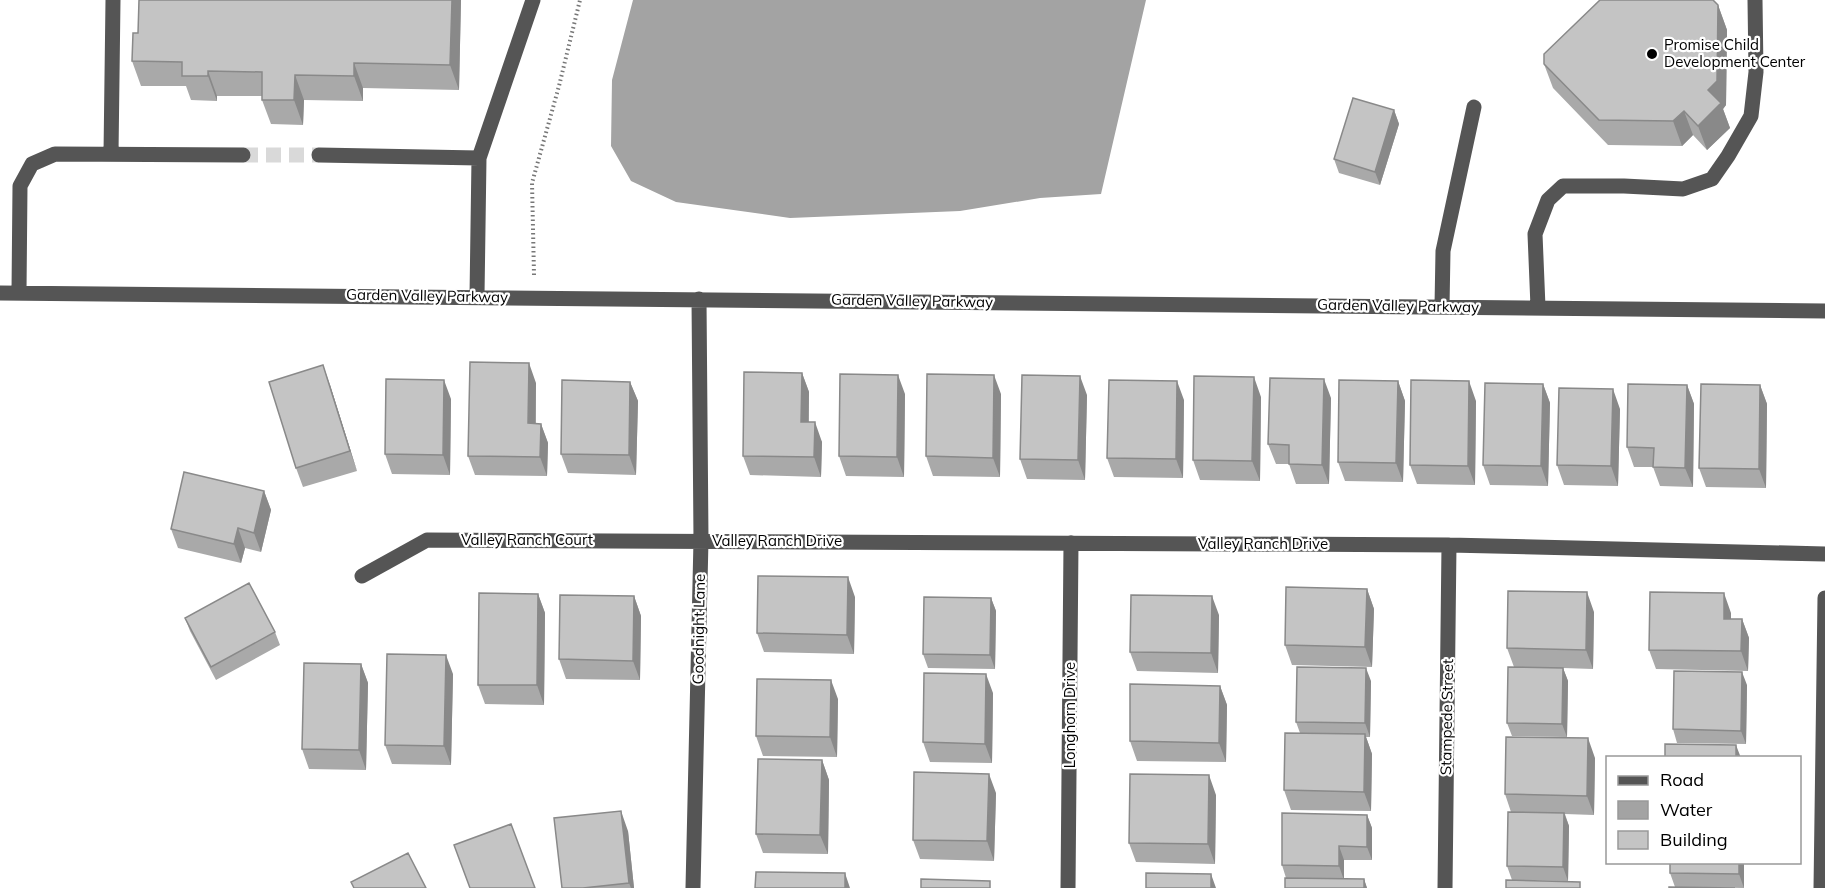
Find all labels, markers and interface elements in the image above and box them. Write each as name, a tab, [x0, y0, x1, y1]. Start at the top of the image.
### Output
place label: Promise Child Development Center	[1664, 35, 1806, 71]
marker: Promise Child Development Center	[1645, 47, 1659, 61]
street label: Garden Valley Parkway	[346, 285, 508, 306]
street label: Garden Valley Parkway	[831, 290, 993, 311]
street label: Garden Valley Parkway	[1317, 295, 1479, 316]
street label: Valley Ranch Court	[461, 530, 593, 549]
street label: Valley Ranch Drive	[712, 531, 842, 550]
street label: Valley Ranch Drive	[1198, 534, 1328, 553]
street label: Goodnight Lane	[688, 574, 709, 684]
street label: Stampede Street	[1436, 659, 1457, 775]
street label: Longhorn Drive	[1060, 662, 1079, 768]
legend	[1606, 756, 1801, 864]
text: Road	[1660, 768, 1704, 791]
text: Water	[1660, 798, 1713, 821]
text: Building	[1660, 828, 1728, 851]

